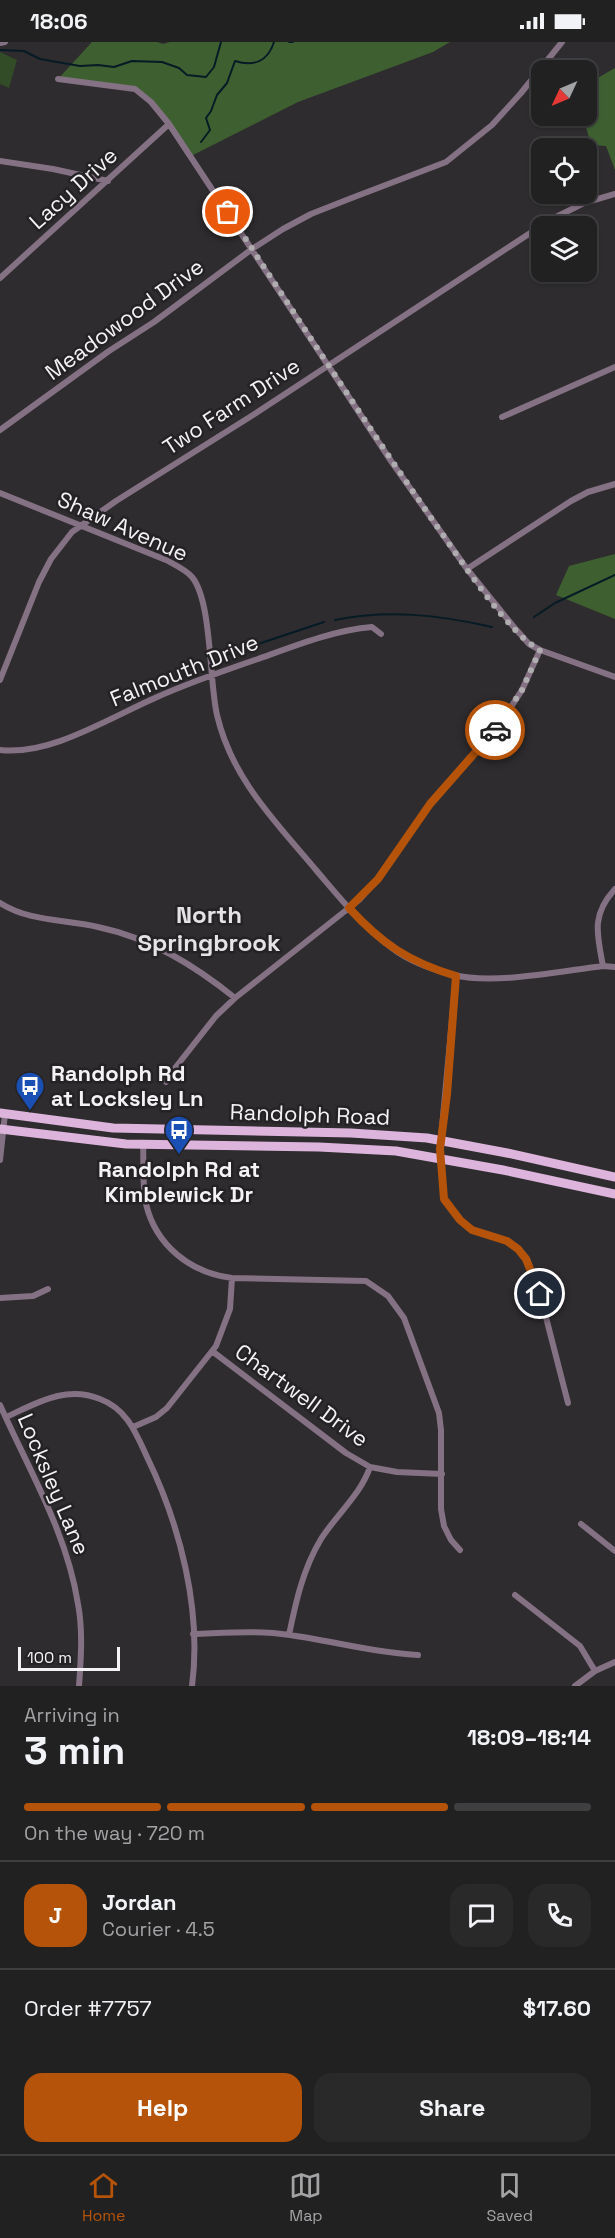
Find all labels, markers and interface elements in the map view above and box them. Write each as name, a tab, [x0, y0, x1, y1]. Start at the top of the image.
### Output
text: 18:06	[30, 7, 88, 35]
north arrow	[531, 60, 597, 126]
map controls	[531, 60, 597, 282]
button: locate	[531, 138, 597, 204]
street label: Lacy Drive	[23, 141, 123, 235]
pin	[202, 186, 253, 237]
icon: bag	[211, 195, 244, 228]
button: layers	[531, 216, 597, 282]
street label: Meadowood Drive	[39, 252, 209, 386]
street label: Two Farm Drive	[157, 351, 305, 461]
street label: Shaw Avenue	[53, 485, 193, 567]
street label: Falmouth Drive	[106, 627, 262, 713]
courier	[465, 700, 525, 760]
icon: car	[479, 714, 512, 747]
district label: North Springbrook	[137, 899, 281, 958]
place label: Randolph Rd at Locksley Ln	[51, 1059, 204, 1112]
bus stop icon: Randolph Rd at Locksley Ln	[14, 1070, 46, 1112]
street label: Randolph Road	[229, 1097, 391, 1131]
bus stop icon: Randolph Rd at Kimblewick Dr	[163, 1114, 195, 1156]
place label: Randolph Rd at Kimblewick Dr	[98, 1155, 260, 1208]
pin	[514, 1268, 565, 1319]
icon: home	[523, 1277, 556, 1310]
street label: Chartwell Drive	[230, 1337, 374, 1453]
street label: Locksley Lane	[12, 1409, 96, 1559]
scale bar	[18, 1644, 120, 1672]
text: 100 m	[27, 1647, 72, 1668]
text: Arriving in	[24, 1702, 120, 1728]
text: 18:09–18:14	[467, 1723, 591, 1751]
text: 3 min	[24, 1726, 125, 1775]
text: On the way · 720 m	[24, 1820, 205, 1846]
button: chat	[450, 1884, 513, 1947]
button: phone	[528, 1884, 591, 1947]
text: Jordan	[102, 1888, 177, 1916]
text: J	[49, 1901, 62, 1929]
text: Courier · 4.5	[102, 1916, 215, 1942]
text: Order #7757	[24, 1994, 152, 2022]
text: $17.60	[523, 1994, 591, 2022]
button: Help	[24, 2073, 302, 2142]
button: Share	[314, 2073, 591, 2142]
tab: Home	[82, 2169, 126, 2226]
tab: Map	[289, 2169, 323, 2226]
tab: Saved	[486, 2169, 533, 2226]

